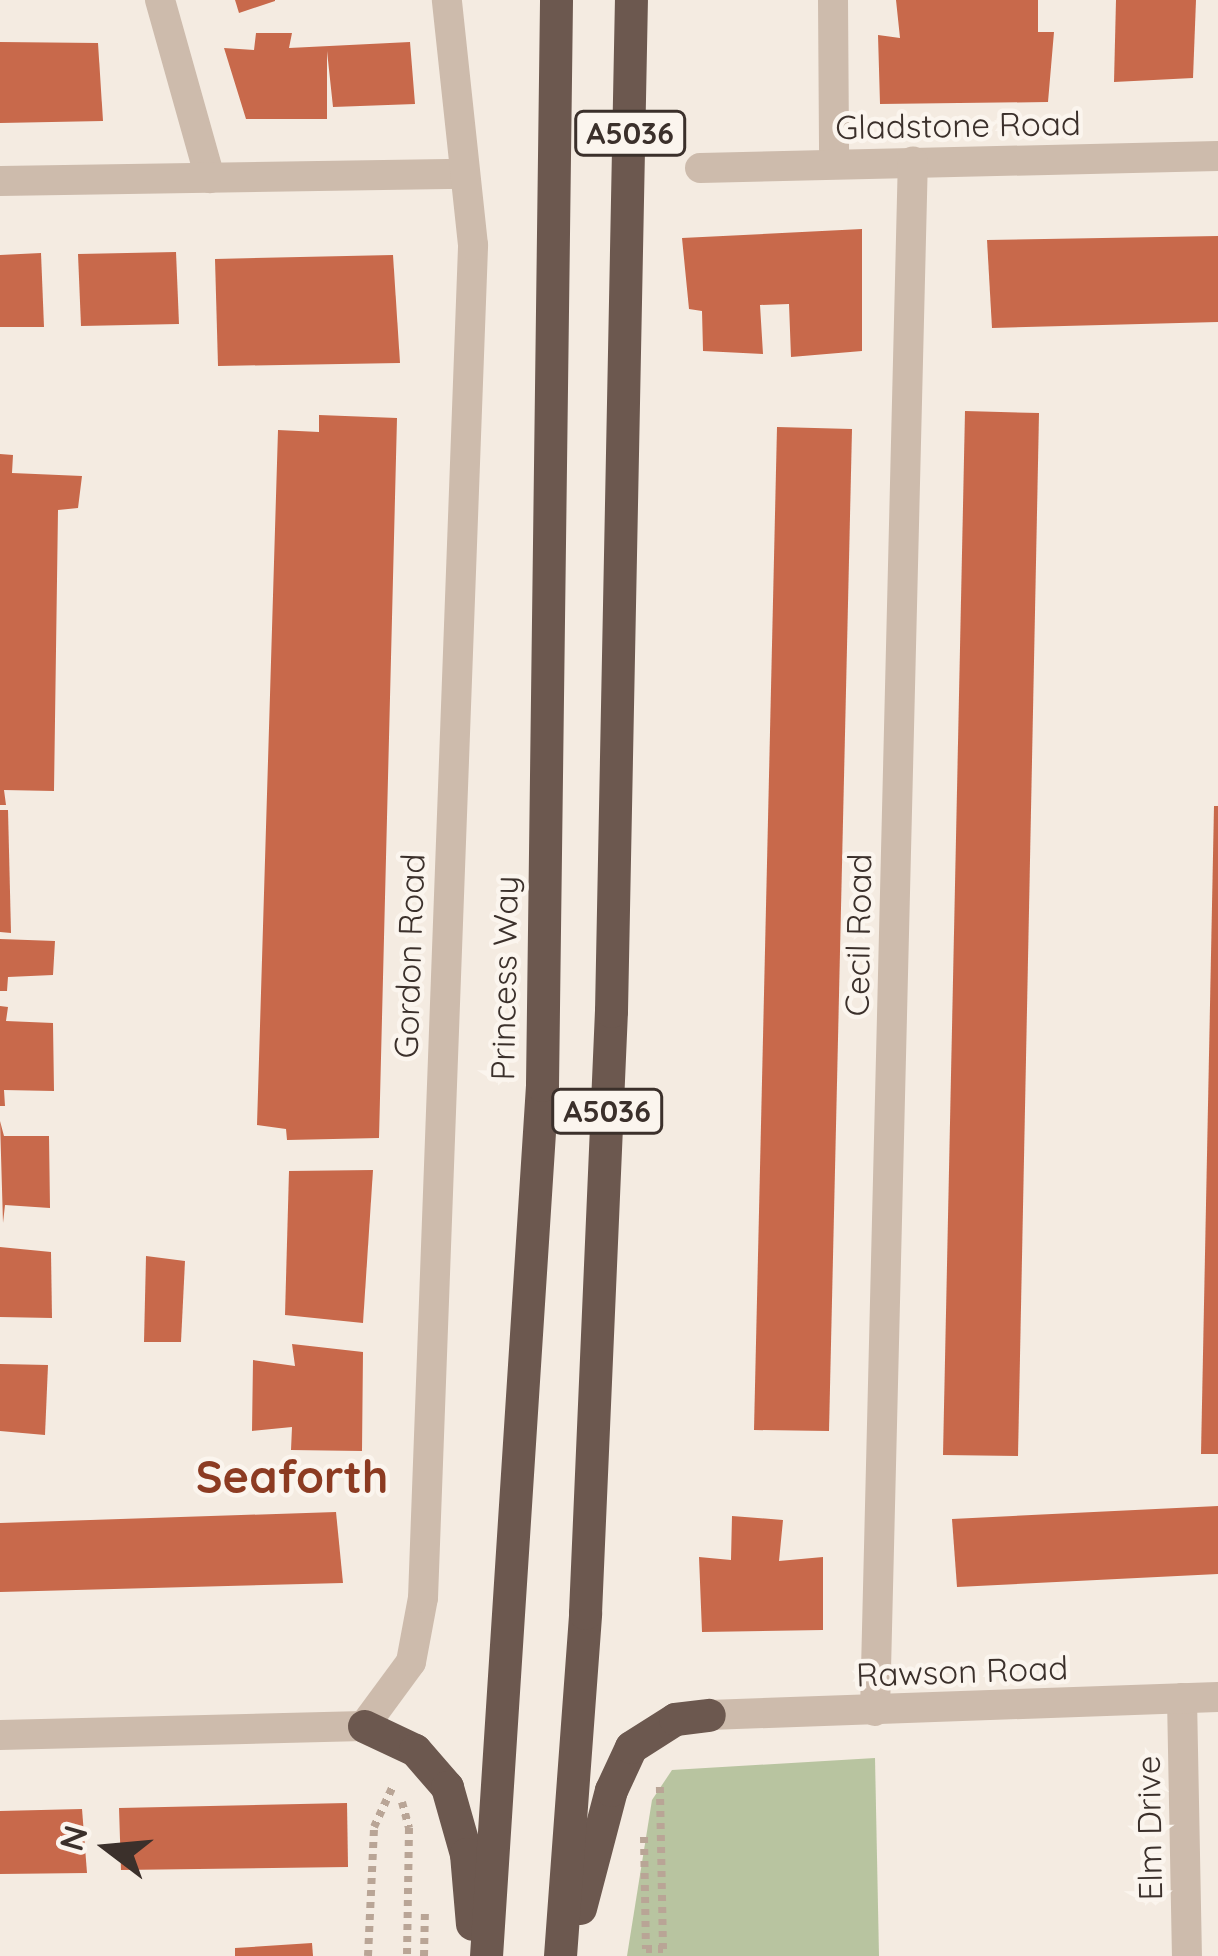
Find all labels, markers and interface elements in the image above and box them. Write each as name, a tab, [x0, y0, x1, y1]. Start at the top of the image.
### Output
street label: Gladstone Road	[835, 103, 1081, 147]
road number: A5036	[573, 109, 687, 157]
street label: Gordon Road	[386, 853, 432, 1059]
street label: Cecil Road	[837, 853, 879, 1017]
street label: Princess Way	[482, 875, 526, 1081]
road number: A5036	[550, 1087, 664, 1135]
district label: Seaforth	[196, 1450, 388, 1504]
street label: Rawson Road	[855, 1648, 1069, 1694]
street label: Elm Drive	[1128, 1755, 1170, 1901]
north arrow	[48, 1788, 168, 1908]
text: N	[50, 1821, 96, 1855]

